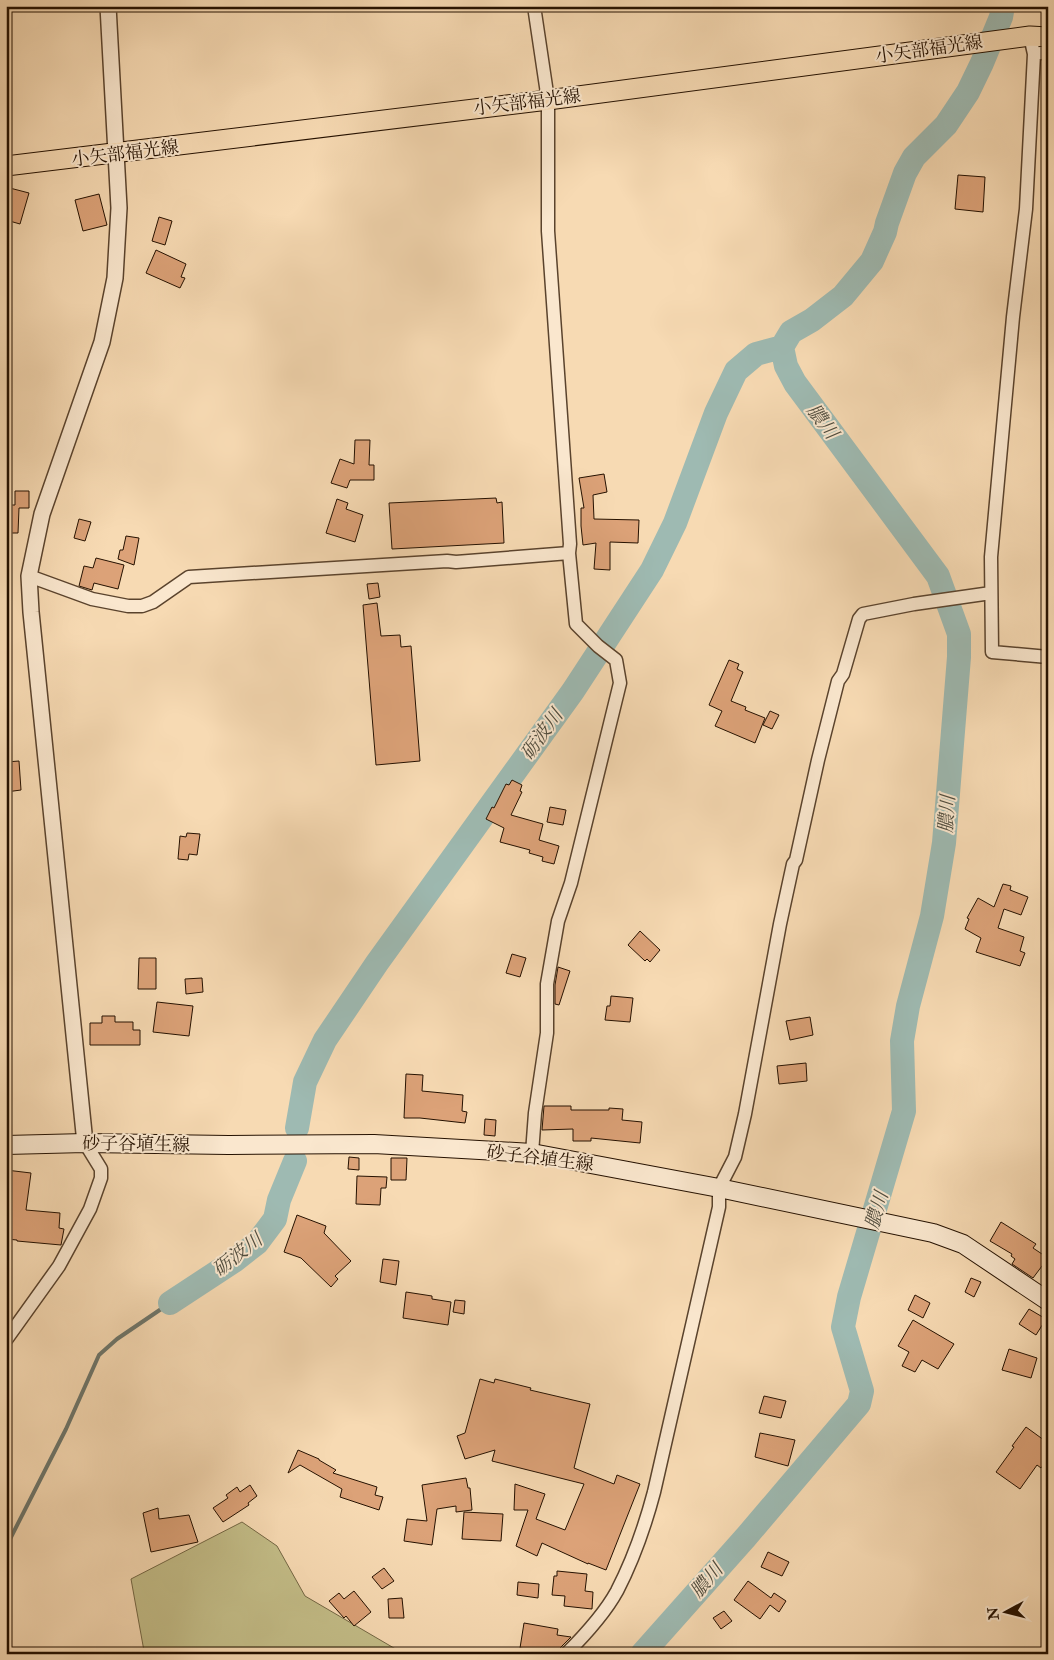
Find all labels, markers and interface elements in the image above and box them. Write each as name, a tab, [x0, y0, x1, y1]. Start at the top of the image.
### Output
street label: 小矢部福光線	[874, 31, 984, 68]
street label: 小矢部福光線	[472, 85, 582, 120]
street label: 小矢部福光線	[70, 136, 180, 171]
water label: 膿川	[801, 399, 844, 446]
water label: 砺波川	[515, 703, 569, 765]
water label: 膿川	[934, 792, 960, 834]
street label: 砂子谷埴生線	[82, 1132, 190, 1157]
street label: 砂子谷埴生線	[485, 1141, 595, 1176]
water label: 膿川	[860, 1187, 894, 1232]
water label: 砺波川	[208, 1227, 269, 1282]
water label: 膿川	[685, 1557, 730, 1603]
north arrow	[982, 1588, 1032, 1638]
text: N	[984, 1606, 1003, 1622]

